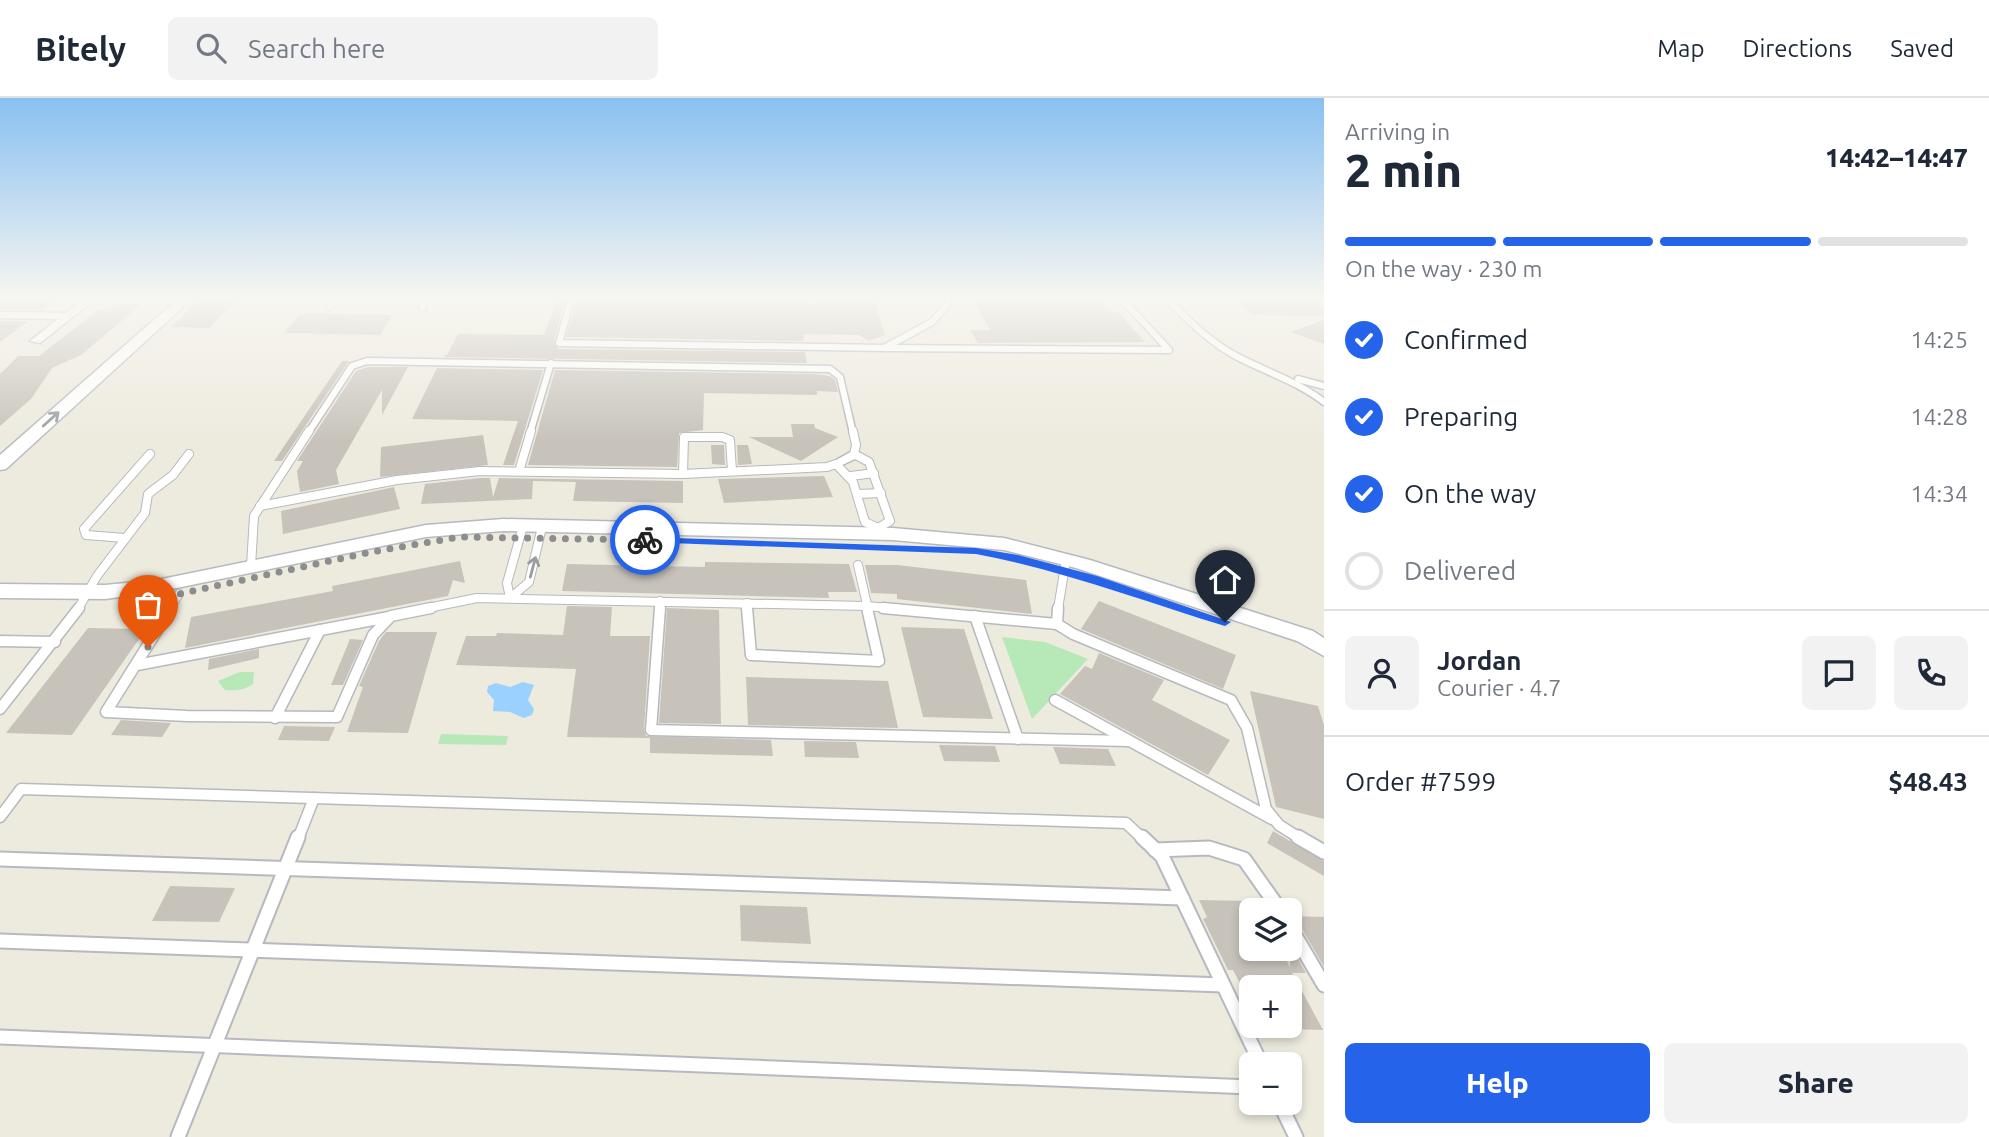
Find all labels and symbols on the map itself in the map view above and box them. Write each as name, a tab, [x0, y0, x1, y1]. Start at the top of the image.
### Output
one-way arrow	[42, 411, 60, 427]
courier	[610, 505, 680, 575]
pin	[1195, 550, 1255, 622]
one-way arrow	[527, 556, 540, 579]
pin	[118, 575, 178, 647]

